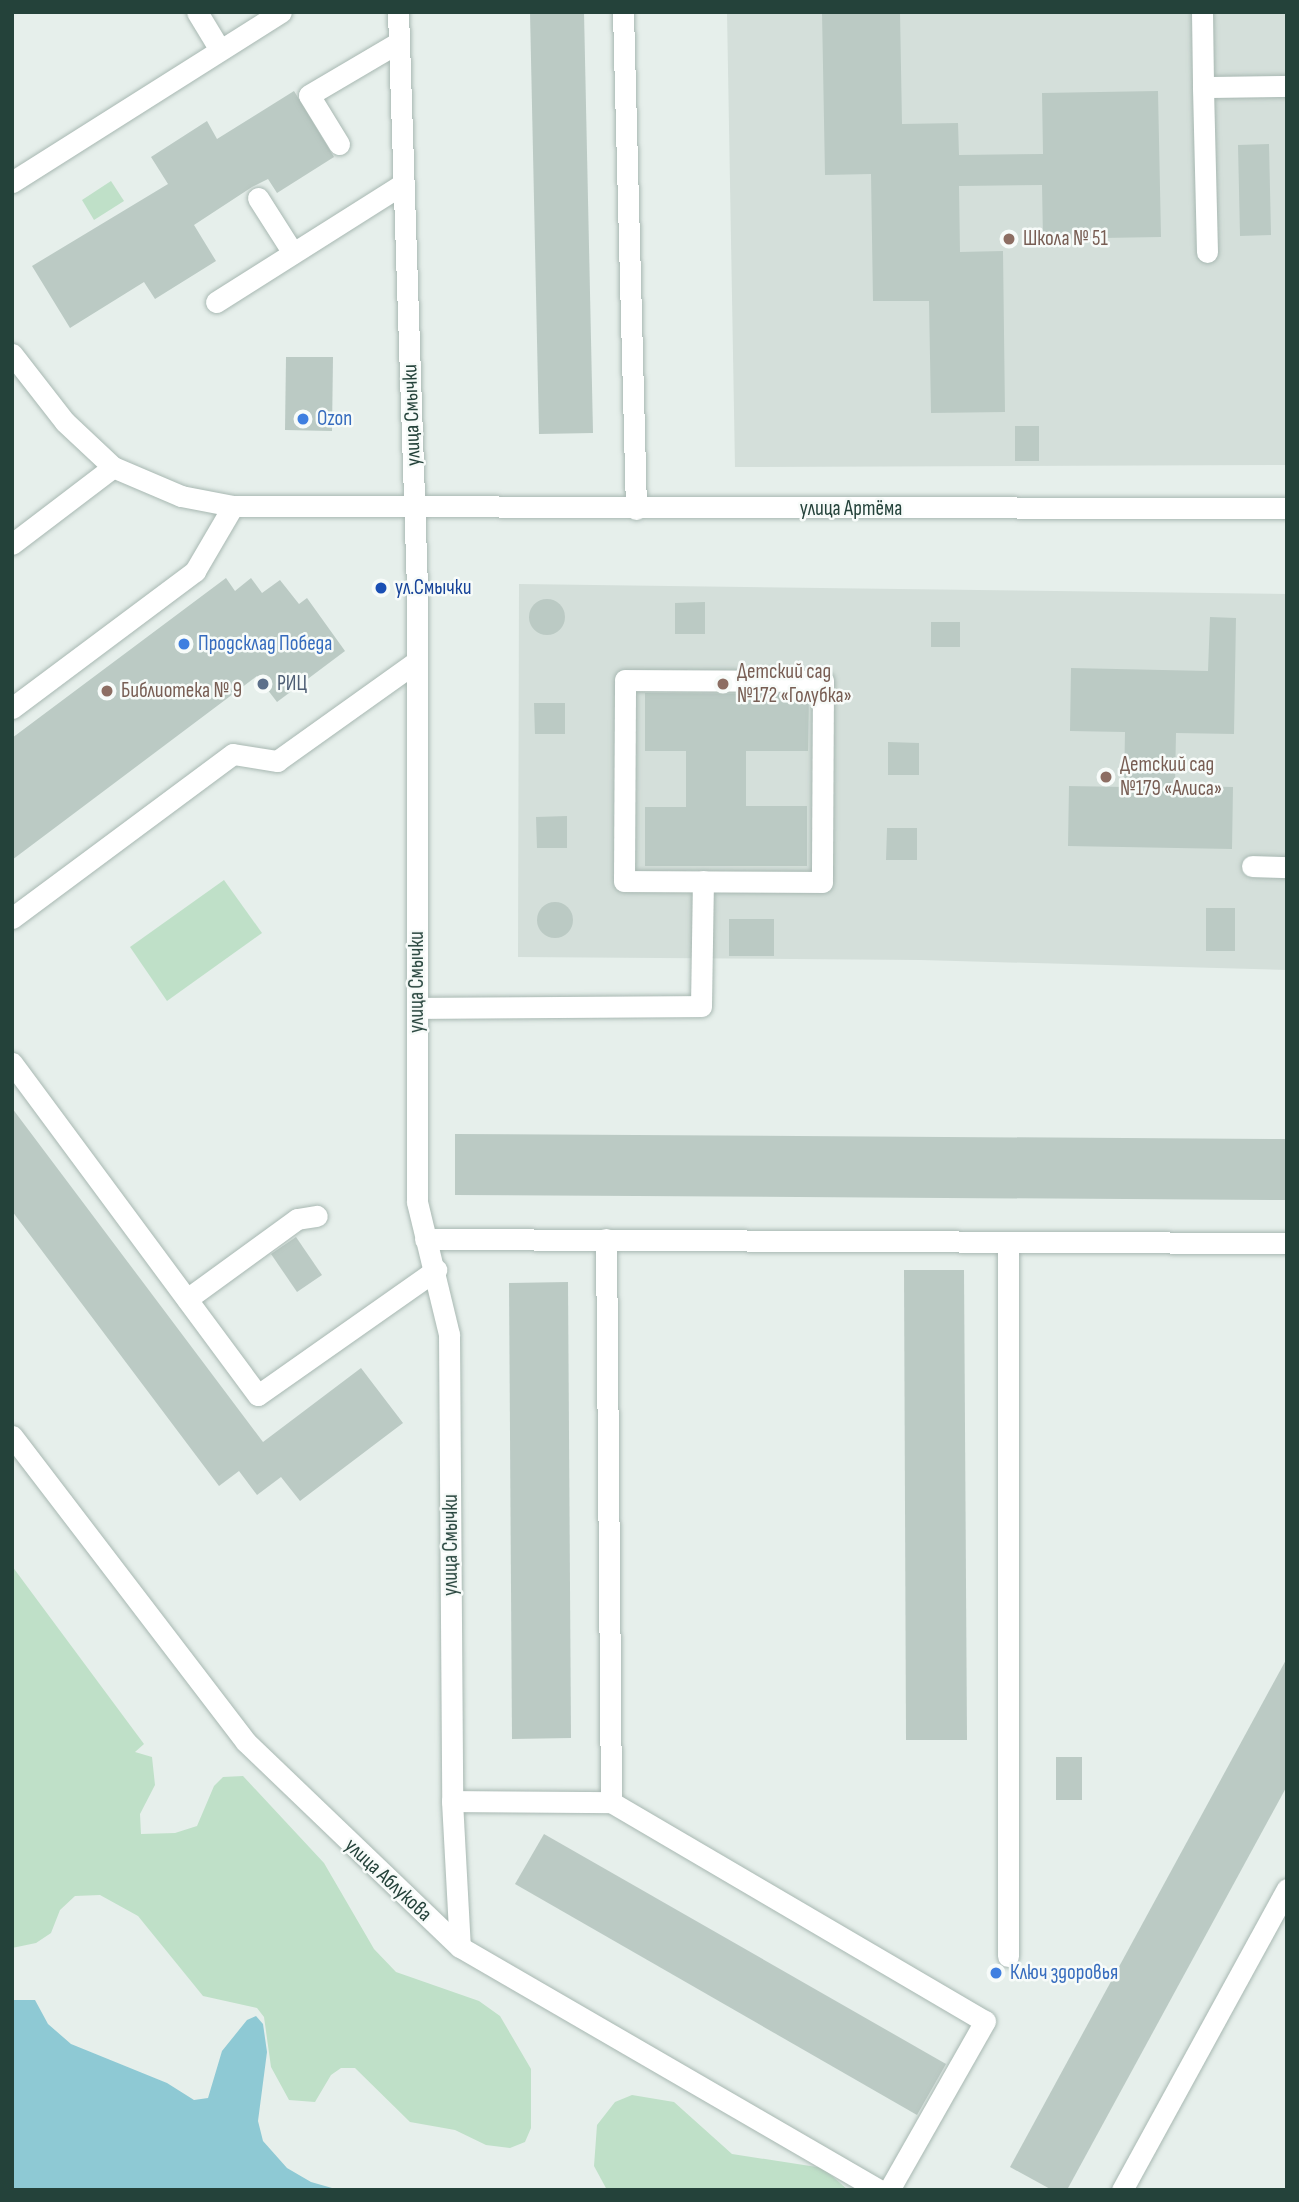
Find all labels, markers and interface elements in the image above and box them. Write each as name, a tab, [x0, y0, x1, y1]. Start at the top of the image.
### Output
place label: Школа № 51	[1023, 226, 1108, 252]
marker: Школа № 51	[1001, 231, 1017, 247]
street label: улица Смычки	[398, 364, 426, 466]
place label: Ozon	[317, 406, 352, 432]
marker: Ozon	[295, 411, 311, 427]
street label: улица Артёма	[800, 496, 902, 522]
place label: ул.Смычки	[395, 575, 471, 601]
marker: ул.Смычки	[373, 580, 389, 596]
place label: Продсклад Победа	[198, 631, 332, 657]
marker: Продсклад Победа	[176, 636, 192, 652]
place label: Детский сад №172 «Голубка»	[737, 659, 852, 709]
place label: РИЦ	[277, 671, 307, 697]
marker: РИЦ	[255, 676, 271, 692]
marker: Детский сад №172 «Голубка»	[715, 676, 731, 692]
place label: Библиотека № 9	[121, 678, 242, 704]
marker: Библиотека № 9	[99, 683, 115, 699]
place label: Детский сад №179 «Алиса»	[1120, 752, 1222, 802]
marker: Детский сад №179 «Алиса»	[1098, 769, 1114, 785]
street label: улица Смычки	[404, 931, 430, 1033]
street label: улица Смычки	[438, 1494, 464, 1596]
street label: улица Аблукова	[339, 1833, 437, 1927]
place label: Ключ здоровья	[1010, 1960, 1118, 1986]
marker: Ключ здоровья	[988, 1965, 1004, 1981]

